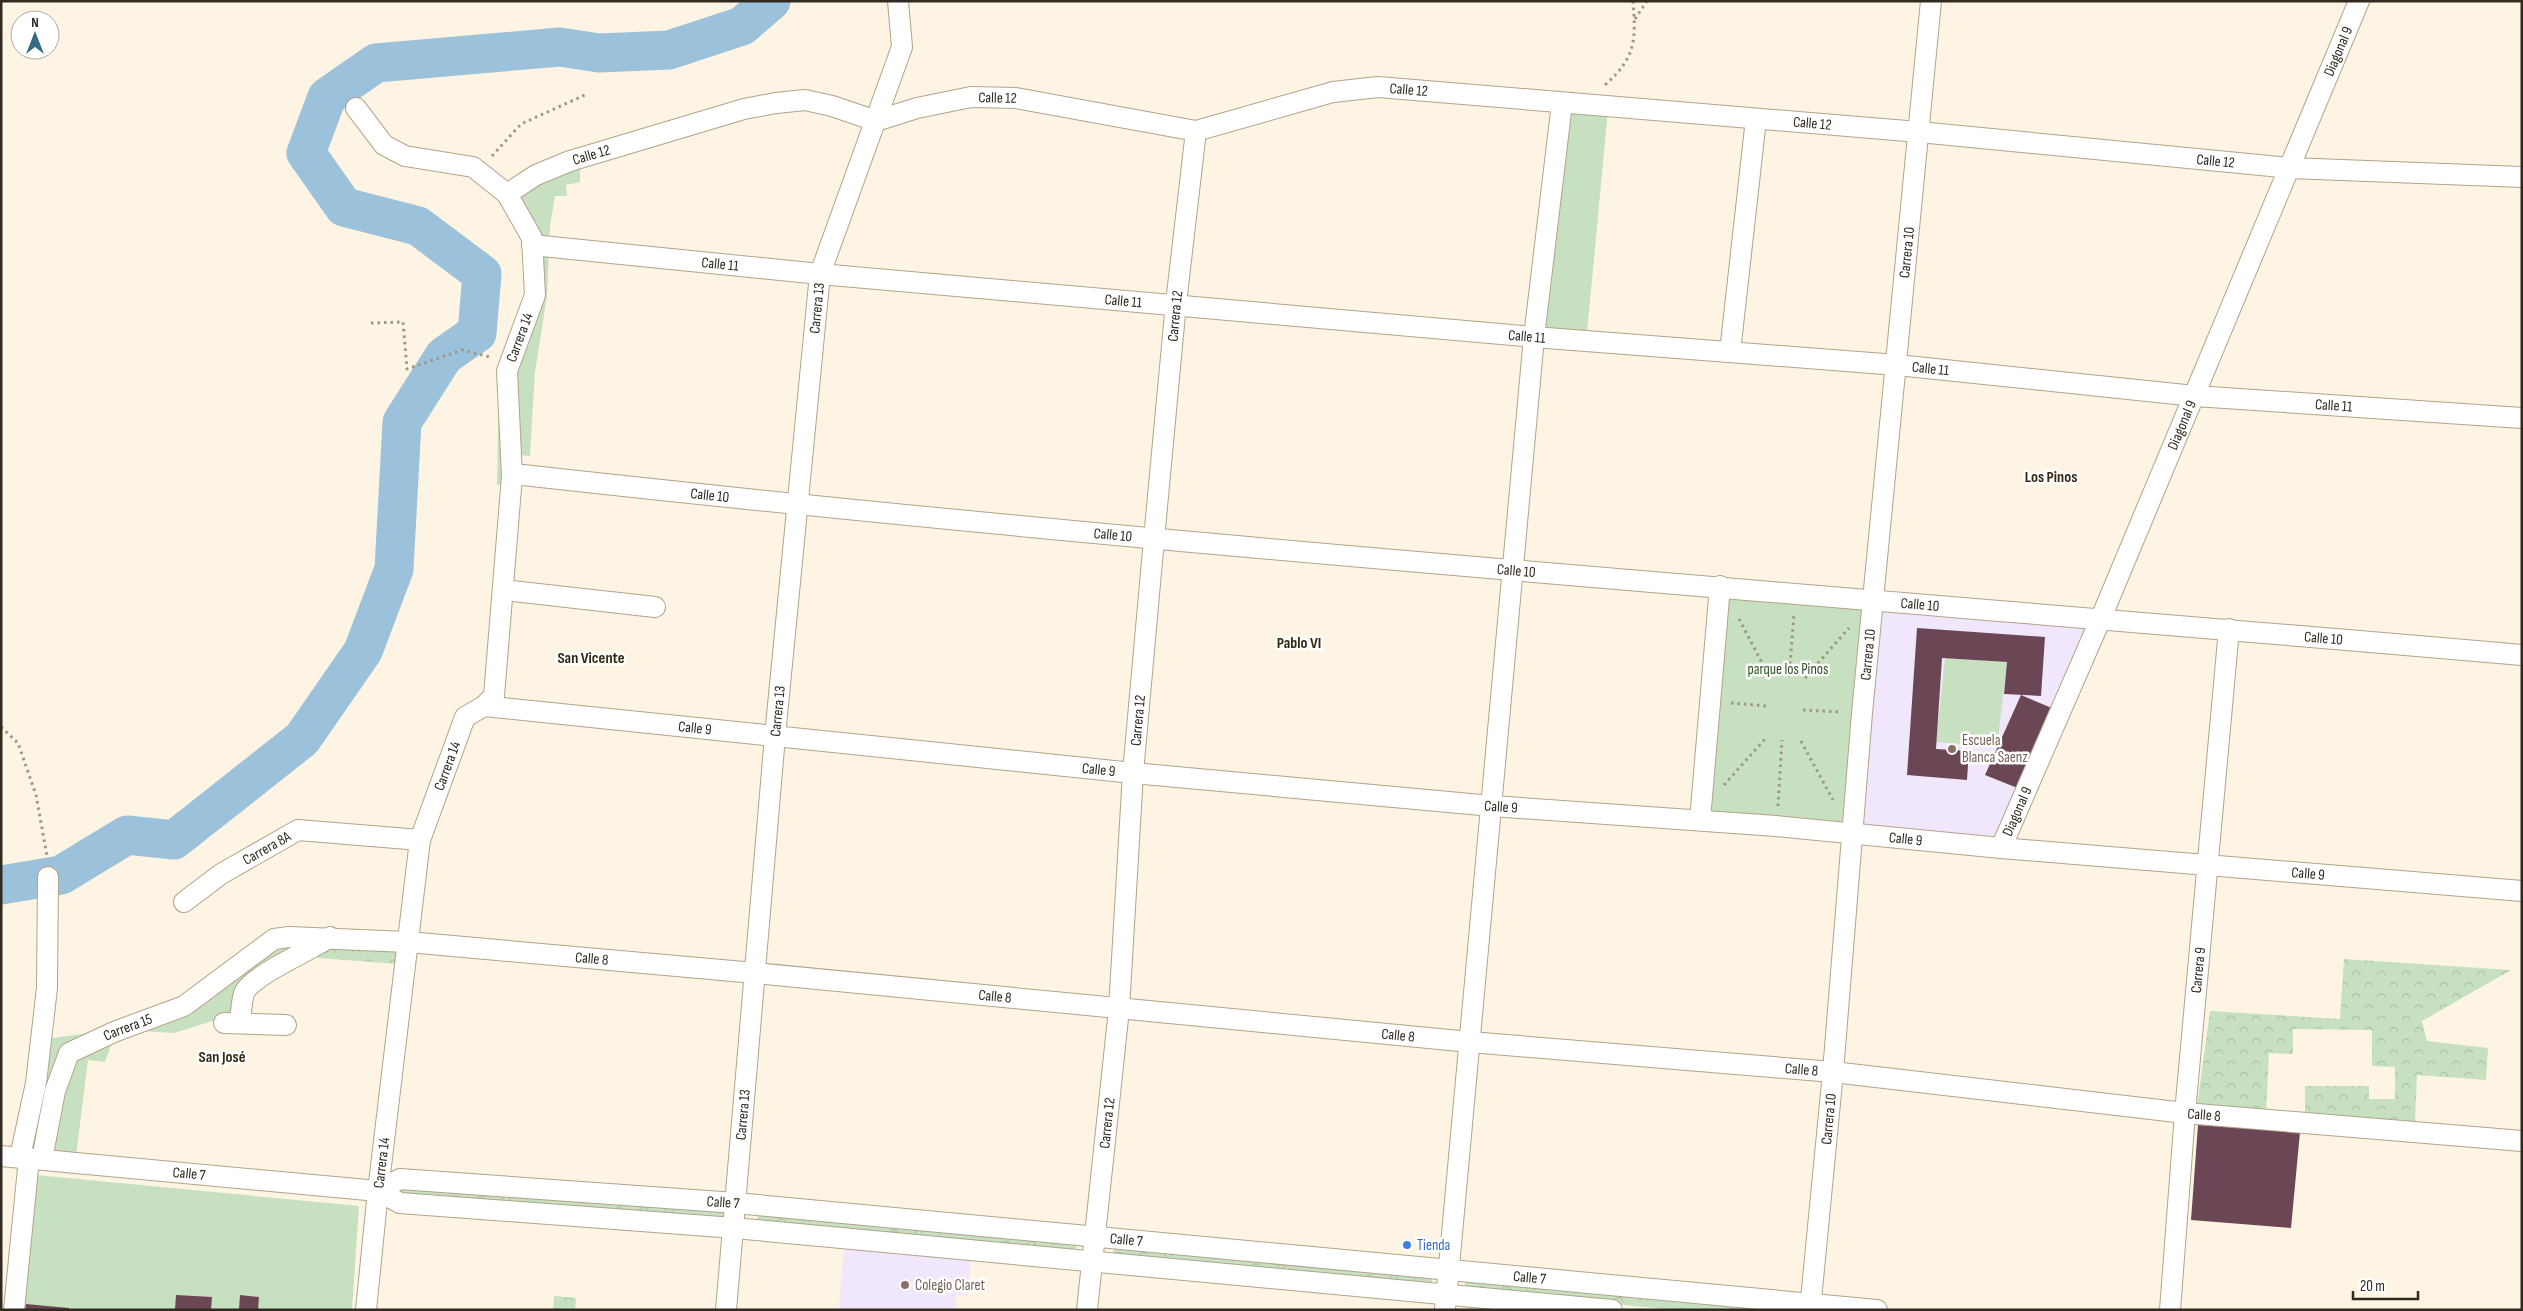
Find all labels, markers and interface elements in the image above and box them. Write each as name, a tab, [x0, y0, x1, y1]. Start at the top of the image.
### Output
north arrow	[10, 10, 60, 60]
text: N	[31, 14, 39, 31]
street label: Diagonal 9	[2320, 24, 2357, 79]
street label: Calle 12	[1389, 79, 1429, 101]
street label: Calle 12	[978, 88, 1017, 108]
street label: Calle 12	[1792, 113, 1832, 135]
street label: Calle 12	[570, 141, 613, 170]
street label: Calle 12	[2195, 150, 2236, 173]
street label: Carrera 10	[1895, 226, 1919, 279]
street label: Calle 11	[700, 253, 740, 276]
street label: Carrera 13	[805, 282, 829, 334]
street label: Calle 11	[1104, 290, 1143, 312]
street label: Carrera 12	[1163, 290, 1187, 342]
street label: Carrera 14	[502, 310, 538, 365]
street label: Calle 11	[1507, 326, 1547, 348]
street label: Calle 11	[1911, 358, 1951, 380]
street label: Calle 11	[2314, 395, 2354, 417]
street label: Diagonal 9	[2163, 397, 2201, 453]
district label: Los Pinos	[2025, 468, 2077, 487]
street label: Calle 10	[690, 484, 730, 507]
street label: Calle 10	[1093, 524, 1133, 546]
street label: Calle 10	[1496, 560, 1536, 582]
street label: Calle 10	[1900, 594, 1940, 616]
street label: Calle 10	[2303, 627, 2344, 650]
street label: Carrera 10	[1856, 628, 1880, 681]
district label: Pablo VI	[1277, 634, 1321, 653]
district label: San Vicente	[557, 649, 625, 668]
park label: parque los Pinos	[1748, 660, 1828, 679]
street label: Carrera 13	[766, 685, 790, 738]
street label: Carrera 12	[1126, 694, 1150, 747]
street label: Calle 9	[677, 717, 712, 739]
place label: Escuela Blanca Saenz	[1962, 731, 2028, 767]
street label: Carrera 14	[430, 739, 465, 793]
marker: Escuela Blanca Saenz	[1946, 743, 1958, 755]
street label: Calle 9	[1081, 759, 1116, 781]
street label: Diagonal 9	[1998, 784, 2037, 839]
street label: Calle 9	[1483, 796, 1518, 818]
street label: Carrera 8A	[239, 827, 295, 870]
street label: Calle 9	[1888, 828, 1923, 850]
street label: Calle 9	[2291, 863, 2326, 885]
street label: Carrera 9	[2187, 946, 2210, 994]
street label: Calle 8	[574, 948, 609, 970]
street label: Calle 8	[977, 986, 1012, 1008]
street label: Carrera 15	[100, 1010, 155, 1046]
street label: Calle 8	[1381, 1025, 1416, 1047]
district label: San José	[199, 1048, 246, 1067]
street label: Calle 8	[1784, 1059, 1819, 1081]
street label: Carrera 13	[732, 1089, 755, 1141]
street label: Carrera 10	[1817, 1092, 1841, 1145]
street label: Carrera 12	[1095, 1097, 1120, 1150]
street label: Calle 8	[2187, 1104, 2222, 1126]
street label: Carrera 14	[369, 1136, 394, 1189]
street label: Calle 7	[172, 1163, 206, 1185]
street label: Calle 7	[706, 1192, 740, 1213]
street label: Calle 7	[1109, 1229, 1144, 1251]
place label: Tienda	[1417, 1236, 1451, 1255]
marker: Tienda	[1401, 1239, 1413, 1251]
street label: Calle 7	[1512, 1267, 1547, 1289]
scale bar	[2353, 1268, 2418, 1300]
place label: Colegio Claret	[915, 1276, 985, 1295]
text: 20 m	[2360, 1277, 2385, 1296]
marker: Colegio Claret	[899, 1279, 911, 1291]

